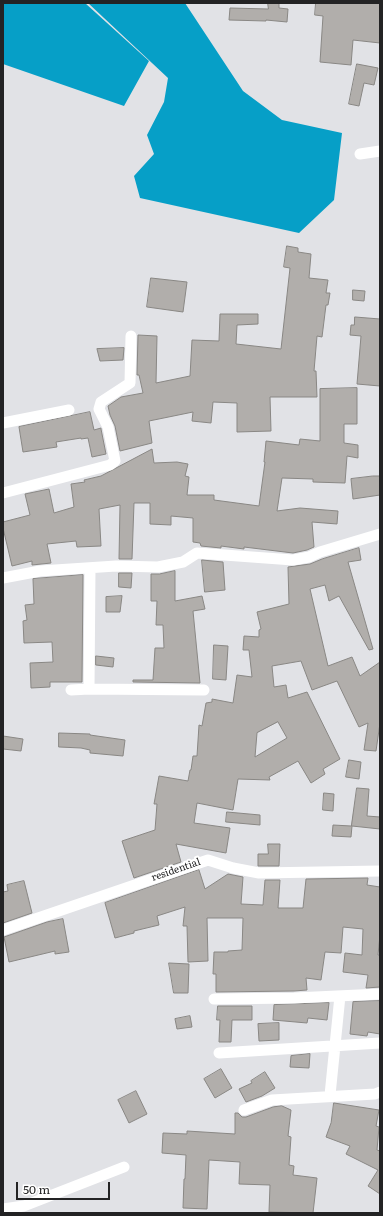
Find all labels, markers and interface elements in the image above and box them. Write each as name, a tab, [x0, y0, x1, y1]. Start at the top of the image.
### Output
street label: residential	[150, 856, 202, 884]
scale bar	[18, 1174, 112, 1200]
text: 50 m	[23, 1180, 50, 1198]

